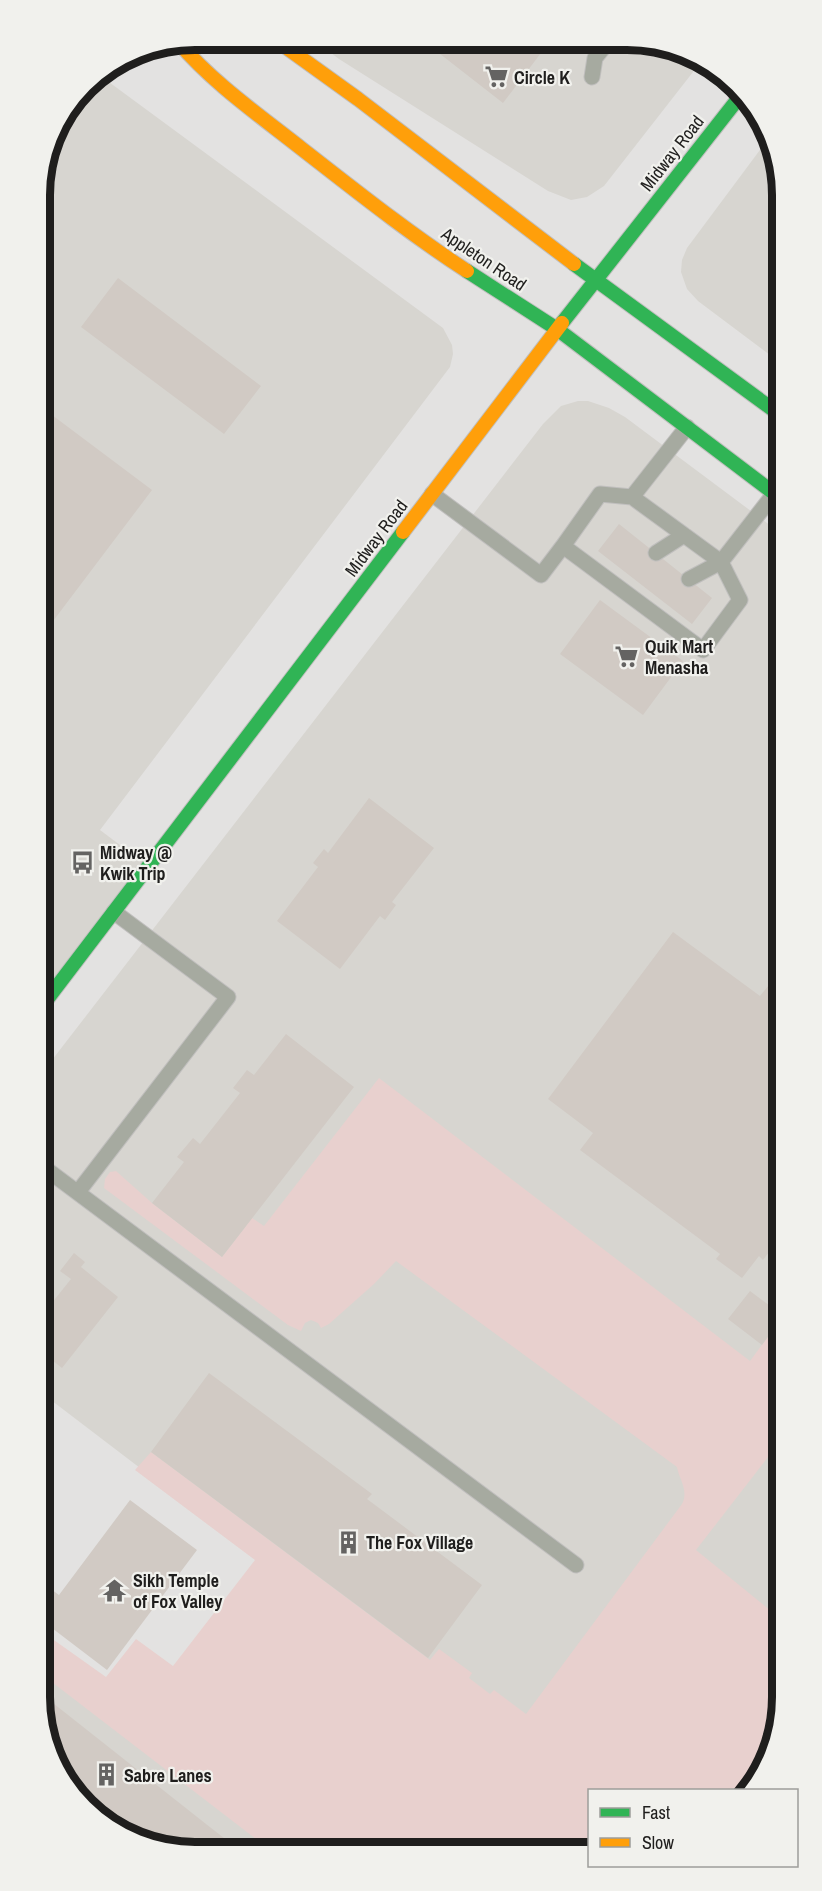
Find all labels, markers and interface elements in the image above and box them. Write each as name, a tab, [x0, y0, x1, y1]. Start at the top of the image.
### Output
supermarket icon: Circle K	[483, 64, 509, 90]
place label: Circle K	[514, 65, 570, 90]
street label: Midway Road	[634, 110, 710, 196]
street label: Appleton Road	[436, 221, 531, 297]
street label: Midway Road	[339, 494, 413, 582]
place label: Quik Mart Menasha	[645, 634, 713, 680]
supermarket icon: Quik Mart Menasha	[614, 643, 640, 669]
place label: Midway @ Kwik Trip	[100, 840, 172, 886]
bus stop icon: Midway @ Kwik Trip	[69, 849, 95, 875]
building icon: The Fox Village	[335, 1529, 361, 1555]
place label: The Fox Village	[366, 1530, 473, 1555]
place label: Sikh Temple of Fox Valley	[133, 1568, 223, 1614]
temple icon: Sikh Temple of Fox Valley	[102, 1577, 128, 1603]
building icon: Sabre Lanes	[93, 1762, 119, 1788]
place label: Sabre Lanes	[124, 1763, 212, 1788]
legend	[588, 1789, 798, 1867]
text: Fast	[642, 1800, 670, 1825]
text: Slow	[642, 1830, 674, 1855]

